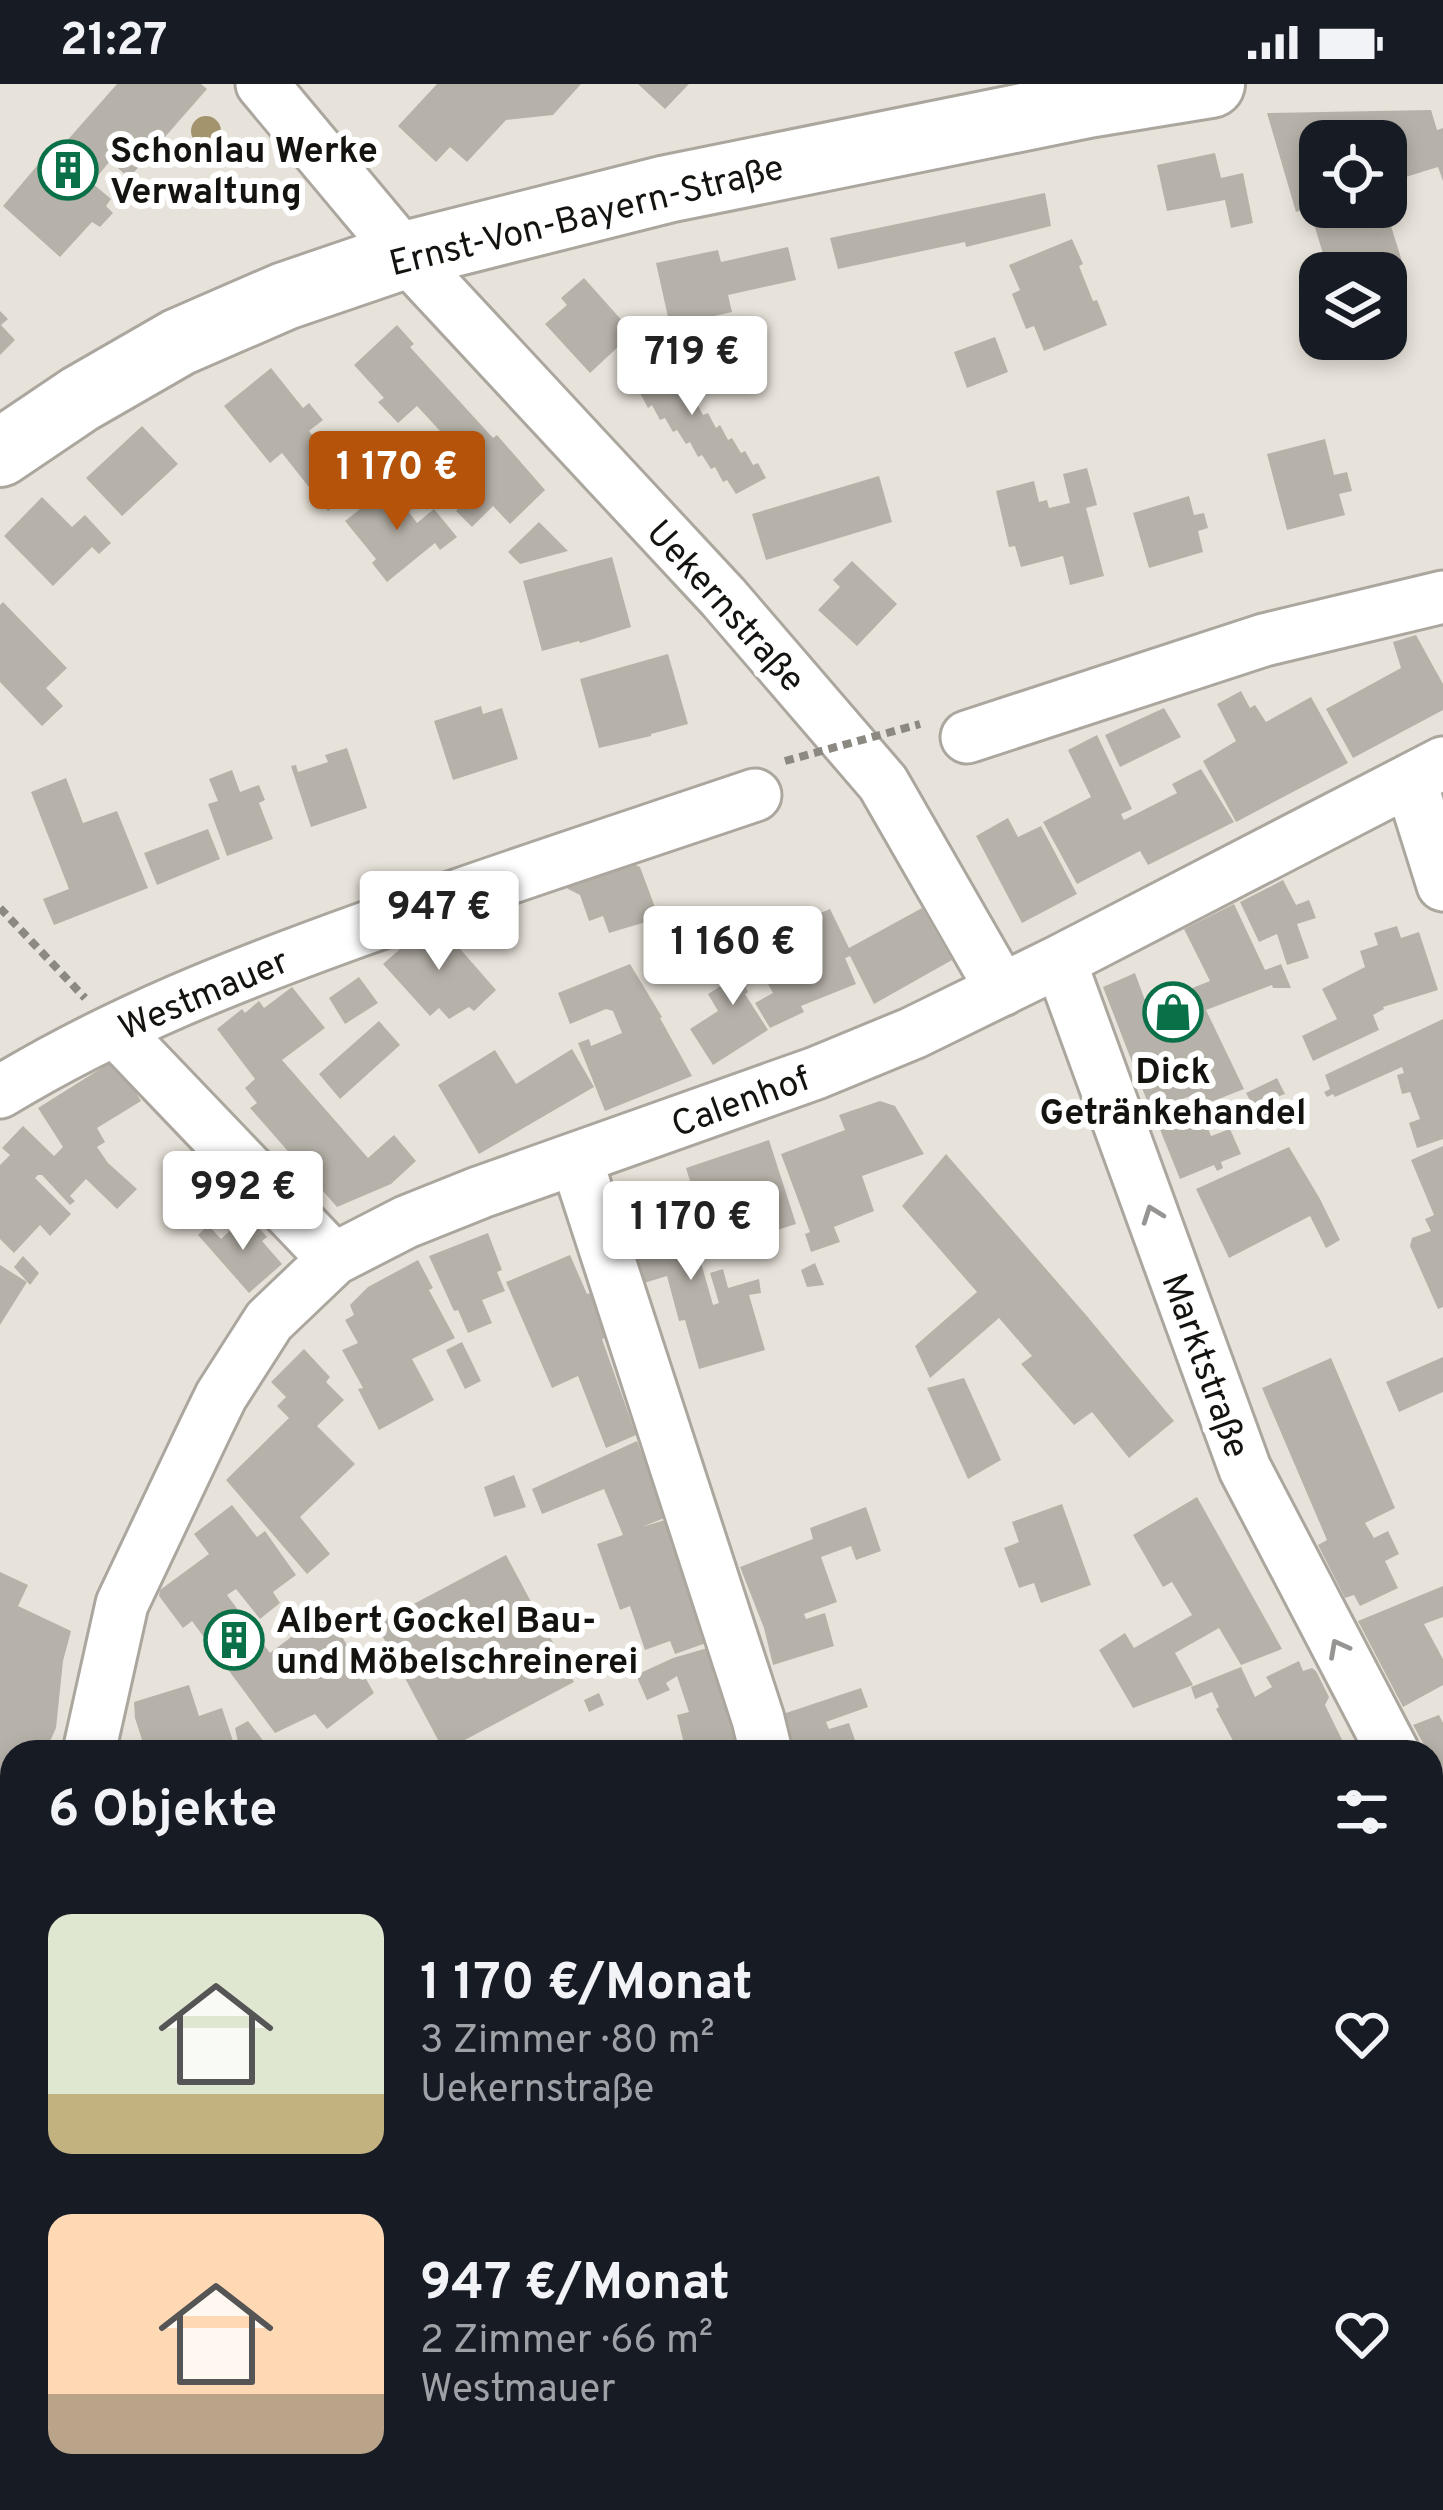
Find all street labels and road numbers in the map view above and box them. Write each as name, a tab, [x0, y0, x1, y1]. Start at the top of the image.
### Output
street label: Ernst-Von-Bayern-Straße	[385, 147, 789, 289]
street label: Uekernstraße	[635, 512, 813, 703]
street label: Westmauer	[112, 940, 297, 1053]
street label: Calenhof	[666, 1057, 817, 1150]
street label: Marktstraße	[1149, 1268, 1258, 1465]

